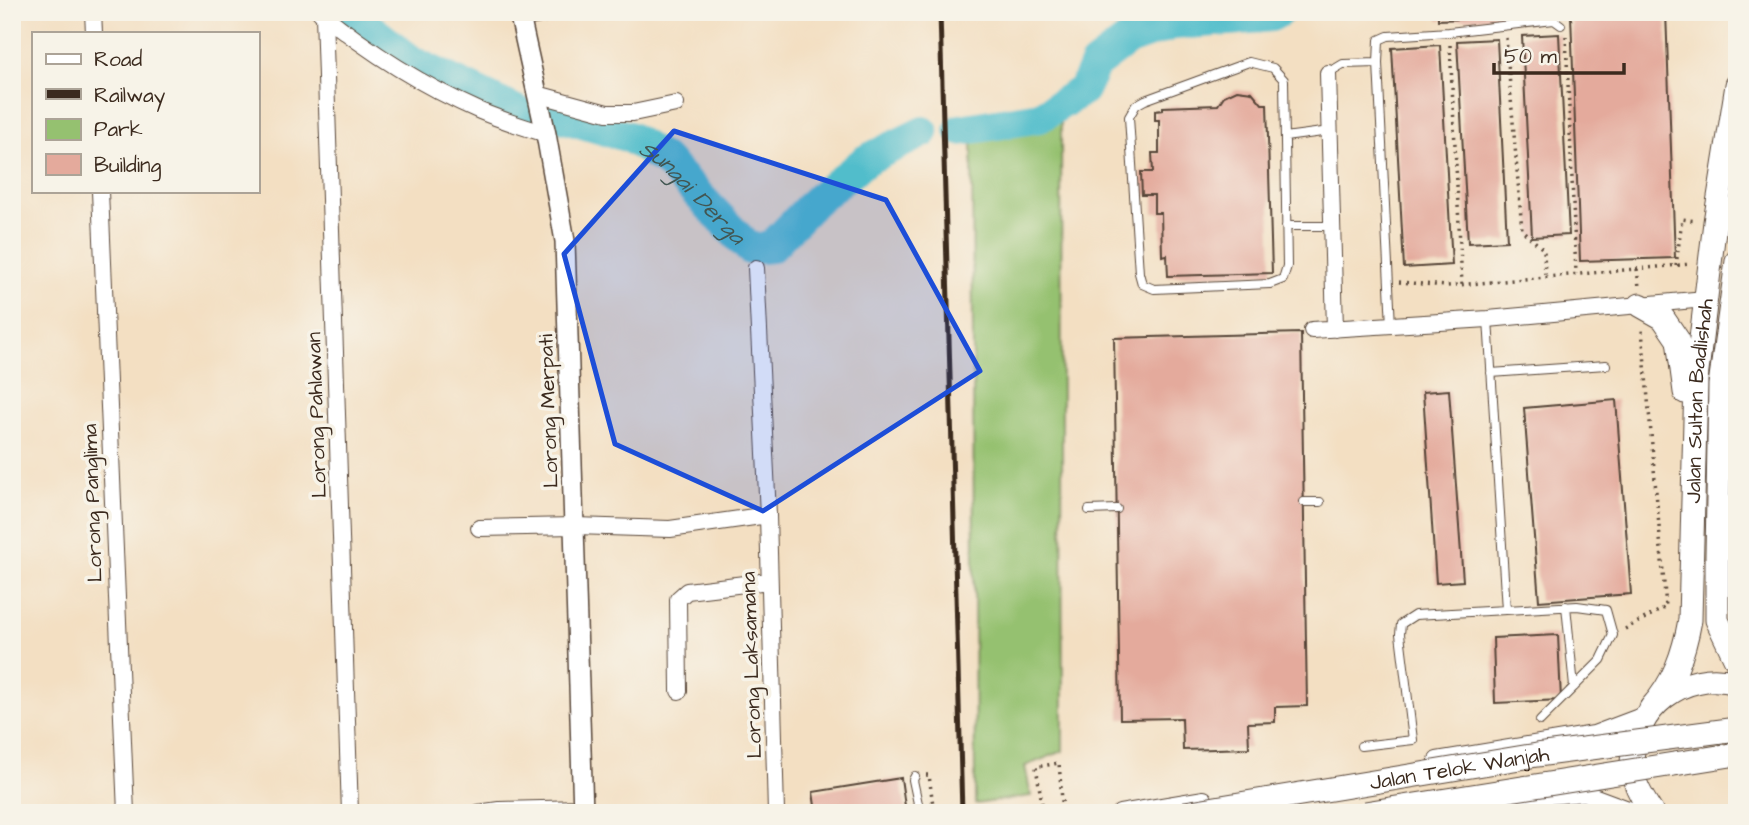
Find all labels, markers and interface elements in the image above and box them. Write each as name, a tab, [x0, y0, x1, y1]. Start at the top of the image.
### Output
legend	[32, 32, 259, 192]
scale bar	[1494, 32, 1623, 76]
text: 50 m	[1504, 42, 1558, 71]
text: Road	[94, 45, 142, 74]
text: Railway	[94, 81, 166, 112]
text: Park	[94, 115, 143, 144]
water label: Sungai Derga	[633, 133, 753, 253]
text: Building	[94, 151, 162, 182]
street label: Jalan Sultan Badlishah	[1679, 296, 1721, 504]
street label: Lorong Pahlawan	[299, 331, 336, 499]
street label: Lorong Merpati	[531, 334, 568, 488]
street label: Lorong Panglima	[75, 423, 112, 583]
street label: Lorong Laksamana	[734, 571, 771, 759]
street label: Jalan Telok Wanjah	[1368, 739, 1551, 797]

